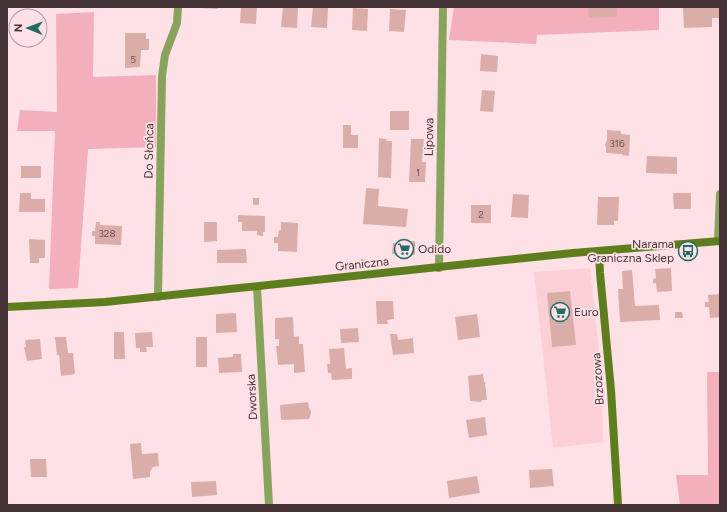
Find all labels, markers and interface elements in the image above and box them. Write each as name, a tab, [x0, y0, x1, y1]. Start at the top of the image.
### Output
north arrow	[8, 8, 48, 48]
text: N	[12, 23, 25, 32]
house number: 5	[130, 53, 136, 66]
street label: Lipowa	[422, 118, 436, 156]
street label: Do Słońca	[142, 123, 156, 179]
house number: 316	[609, 137, 625, 150]
house number: 1	[416, 166, 420, 179]
house number: 2	[478, 208, 484, 221]
house number: 328	[98, 227, 116, 240]
place label: Narama Graniczna Sklep	[588, 237, 674, 265]
supermarket icon: Odido	[393, 238, 415, 260]
bus stop icon: Narama Graniczna Sklep	[677, 240, 699, 262]
place label: Odido	[418, 242, 451, 256]
street label: Graniczna	[334, 254, 390, 274]
supermarket icon: Euro	[549, 301, 571, 323]
place label: Euro	[574, 305, 599, 319]
street label: Brzozowa	[589, 352, 607, 406]
street label: Dworska	[244, 374, 260, 420]

